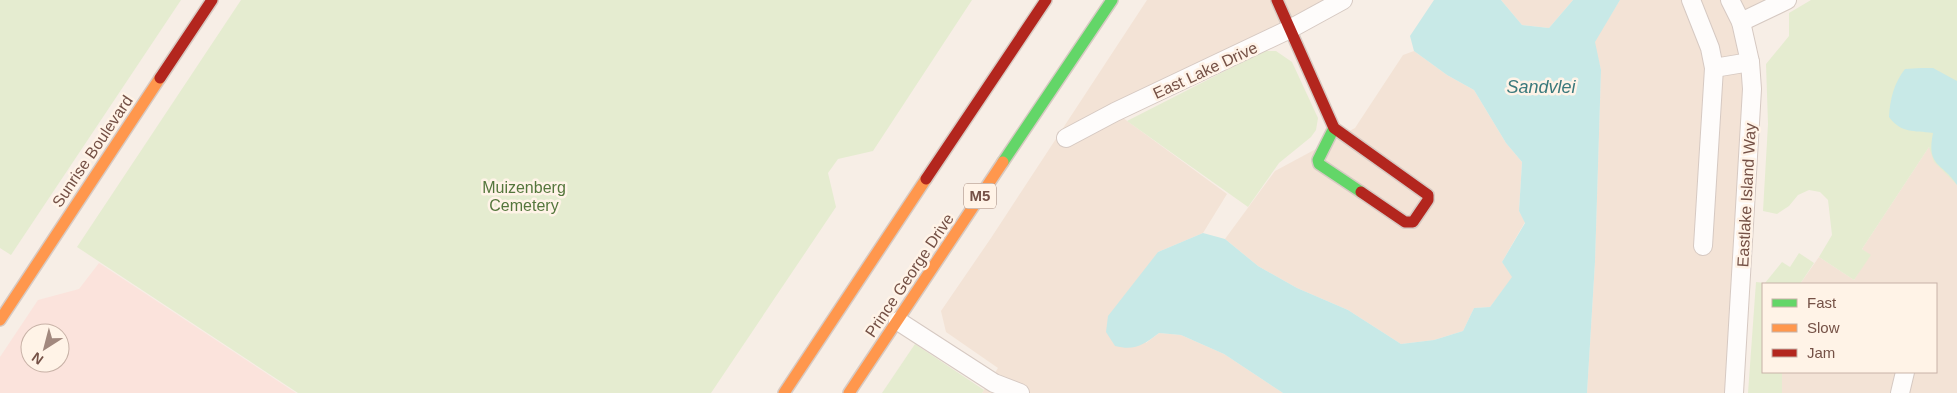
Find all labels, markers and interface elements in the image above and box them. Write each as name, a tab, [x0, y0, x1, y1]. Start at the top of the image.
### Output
street label: East Lake Drive	[1150, 39, 1260, 102]
water label: Sandvlei	[1506, 77, 1577, 97]
street label: Sunrise Boulevard	[49, 92, 136, 210]
street label: Eastlake Island Way	[1734, 123, 1759, 268]
park label: Muizenberg Cemetery	[482, 179, 566, 214]
road number: M5	[964, 184, 996, 208]
street label: Prince George Drive	[862, 210, 957, 340]
legend	[1762, 283, 1937, 373]
text: Fast	[1807, 294, 1837, 311]
text: Slow	[1807, 319, 1840, 336]
north arrow	[20, 323, 70, 373]
text: Jam	[1807, 344, 1835, 361]
text: N	[29, 349, 46, 368]

